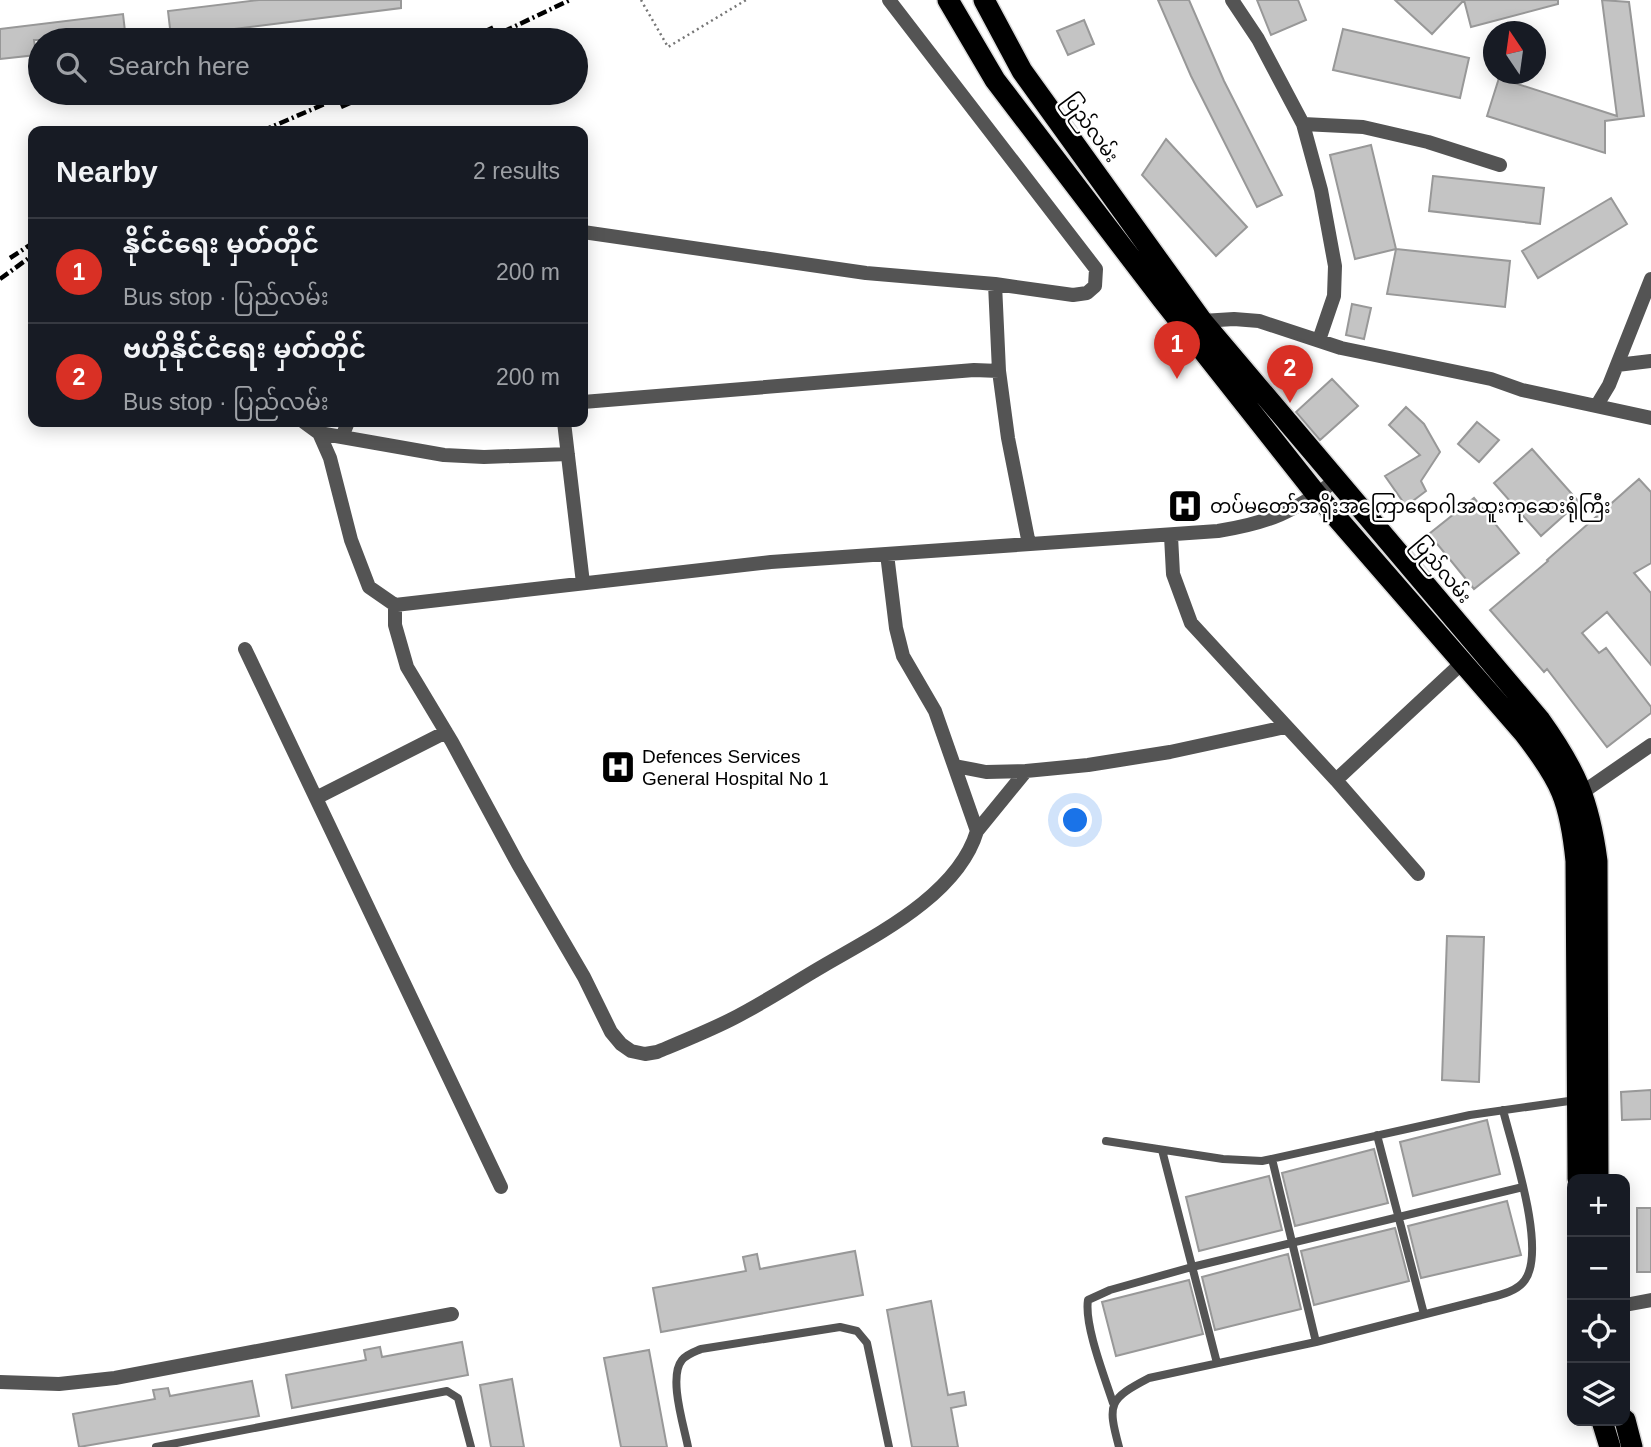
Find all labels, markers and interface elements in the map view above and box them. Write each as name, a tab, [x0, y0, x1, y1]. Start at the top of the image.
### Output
north arrow	[1483, 21, 1546, 84]
search box	[28, 28, 588, 105]
icon: search	[52, 48, 90, 86]
text: Search here	[108, 51, 250, 81]
street label: ပြည်လမ်း	[1055, 87, 1126, 169]
text: Nearby	[56, 155, 158, 188]
text: 2 results	[473, 158, 560, 184]
text: နိုင်ငံရေး မှတ်တိုင်	[123, 229, 319, 259]
text: 1	[73, 259, 85, 285]
text: 200 m	[496, 259, 560, 285]
text: Bus stop · ပြည်လမ်း	[123, 284, 329, 310]
pin: 1	[1154, 321, 1200, 379]
text: ဗဟိုနိုင်ငံရေး မှတ်တိုင်	[123, 334, 366, 364]
pin: 2	[1267, 345, 1313, 403]
text: 2	[73, 364, 85, 390]
text: 200 m	[496, 364, 560, 390]
text: Bus stop · ပြည်လမ်း	[123, 389, 329, 415]
hospital icon: တပ်မတော်အရိုးအကြောရောဂါအထူးကုဆေးရုံကြီး	[1166, 487, 1204, 525]
place label: တပ်မတော်အရိုးအကြောရောဂါအထူးကုဆေးရုံကြီး	[1210, 492, 1611, 523]
street label: ပြည်လမ်း	[1405, 530, 1479, 610]
place label: Defences Services General Hospital No 1	[642, 746, 829, 789]
hospital icon: Defences Services General Hospital No 1	[599, 748, 637, 786]
your location	[1058, 803, 1092, 837]
map controls	[1567, 1174, 1630, 1426]
button: +	[1567, 1174, 1630, 1237]
button: −	[1567, 1237, 1630, 1300]
button: locate	[1567, 1300, 1630, 1363]
button: layers	[1567, 1363, 1630, 1426]

